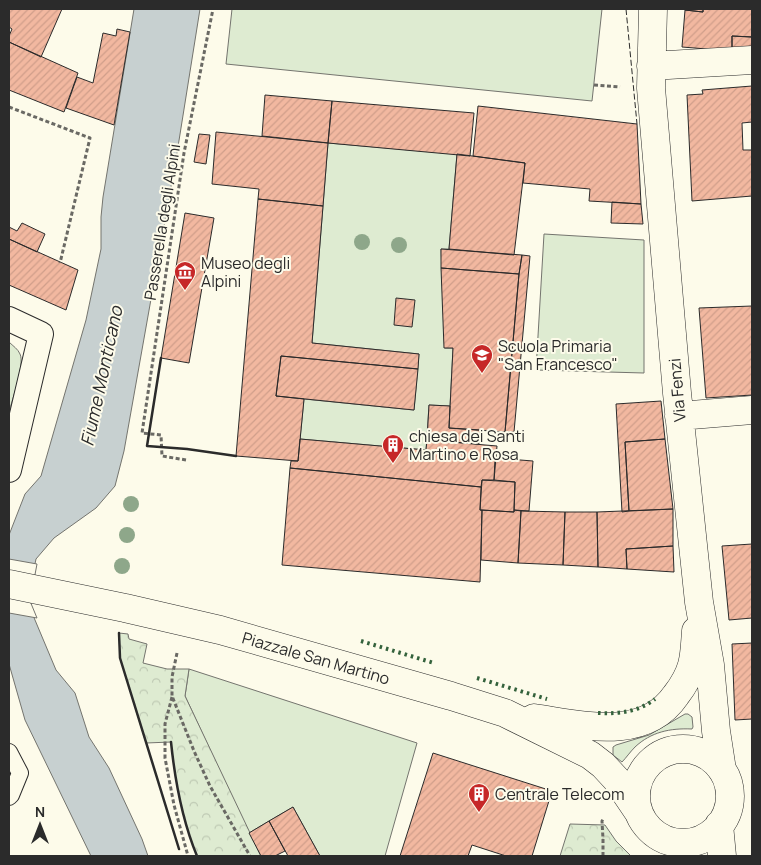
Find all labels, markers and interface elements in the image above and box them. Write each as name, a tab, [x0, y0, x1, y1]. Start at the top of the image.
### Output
street label: Passerella degli Alpini	[139, 142, 185, 302]
place label: Museo degli Alpini	[201, 252, 290, 292]
museum icon: Museo degli Alpini	[173, 260, 197, 291]
water label: Fiume Monticano	[74, 303, 128, 448]
place label: Scuola Primaria "San Francesco"	[498, 335, 618, 375]
school or university icon: Scuola Primaria "San Francesco"	[470, 343, 494, 374]
street label: Via Fenzi	[663, 357, 691, 423]
place label: chiesa dei Santi Martino e Rosa	[409, 425, 525, 465]
building icon: chiesa dei Santi Martino e Rosa	[381, 433, 405, 464]
street label: Piazzale San Martino	[240, 626, 392, 690]
building icon: Centrale Telecom	[467, 782, 491, 813]
place label: Centrale Telecom	[495, 783, 624, 805]
north arrow	[15, 800, 65, 850]
text: N	[35, 802, 45, 821]

